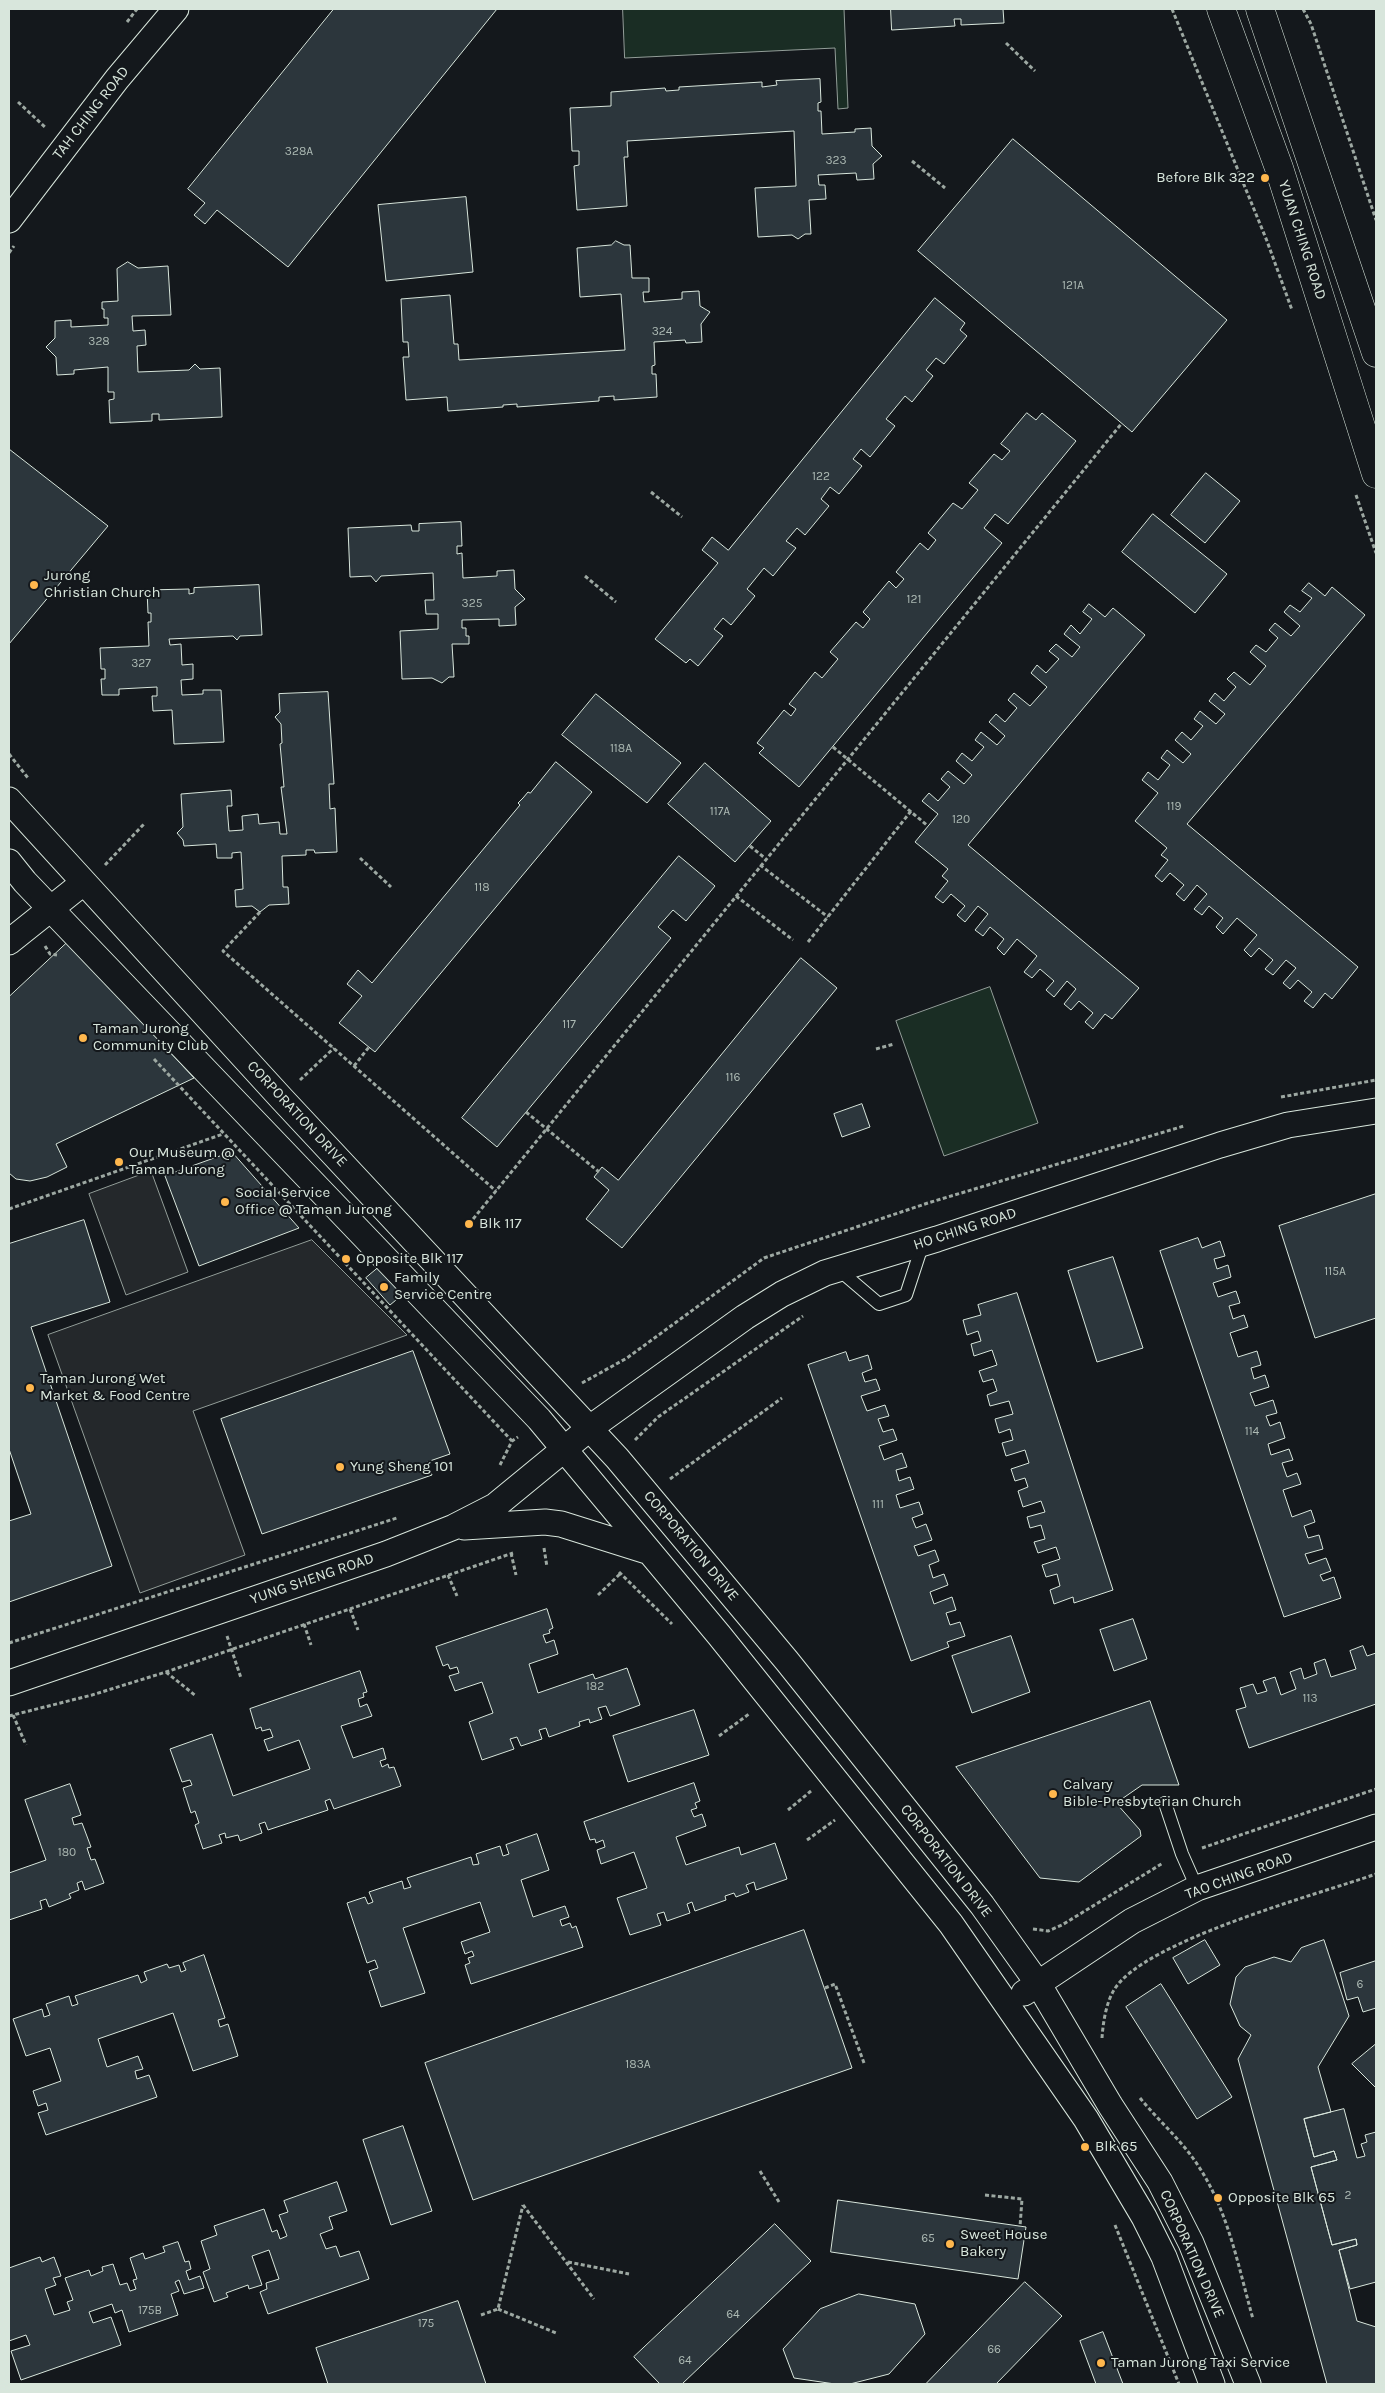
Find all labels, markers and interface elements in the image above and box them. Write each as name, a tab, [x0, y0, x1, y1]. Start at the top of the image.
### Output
street label: TAH CHING ROAD	[49, 63, 133, 163]
house number: 328A	[285, 145, 313, 159]
house number: 323	[825, 154, 847, 168]
place label: Before Blk 322	[1156, 169, 1255, 187]
marker: Before Blk 322	[1259, 172, 1271, 184]
street label: YUAN CHING ROAD	[1274, 178, 1330, 302]
house number: 121A	[1062, 279, 1084, 293]
house number: 324	[652, 325, 672, 339]
house number: 328	[88, 335, 110, 349]
house number: 122	[812, 470, 830, 484]
place label: Jurong Christian Church	[44, 567, 161, 602]
marker: Jurong Christian Church	[28, 579, 40, 591]
house number: 121	[907, 593, 921, 607]
house number: 325	[462, 597, 482, 611]
house number: 327	[131, 657, 151, 671]
house number: 118A	[610, 742, 632, 756]
house number: 119	[1167, 800, 1181, 814]
house number: 117A	[710, 805, 730, 819]
house number: 120	[952, 813, 970, 827]
house number: 118	[474, 881, 490, 895]
house number: 117	[562, 1018, 576, 1032]
place label: Taman Jurong Community Club	[93, 1020, 209, 1055]
marker: Taman Jurong Community Club	[77, 1032, 89, 1044]
street label: CORPORATION DRIVE	[243, 1057, 351, 1171]
house number: 116	[726, 1071, 740, 1085]
place label: Our Museum @ Taman Jurong	[129, 1144, 235, 1179]
marker: Our Museum @ Taman Jurong	[113, 1156, 125, 1168]
place label: Social Service Office @ Taman Jurong	[235, 1184, 392, 1219]
marker: Social Service Office @ Taman Jurong	[219, 1196, 231, 1208]
street label: HO CHING ROAD	[911, 1204, 1019, 1254]
place label: Blk 117	[479, 1215, 521, 1233]
marker: Blk 117	[463, 1218, 475, 1230]
place label: Opposite Blk 117	[356, 1250, 463, 1268]
marker: Opposite Blk 117	[340, 1253, 352, 1265]
house number: 115A	[1324, 1265, 1346, 1279]
place label: Family Service Centre	[394, 1269, 492, 1304]
marker: Family Service Centre	[378, 1281, 390, 1293]
place label: Taman Jurong Wet Market & Food Centre	[40, 1370, 190, 1405]
marker: Taman Jurong Wet Market & Food Centre	[24, 1382, 36, 1394]
house number: 114	[1245, 1425, 1259, 1439]
place label: Yung Sheng 101	[350, 1458, 453, 1476]
marker: Yung Sheng 101	[334, 1461, 346, 1473]
street label: CORPORATION DRIVE	[640, 1487, 742, 1605]
house number: 111	[872, 1498, 884, 1512]
street label: YUNG SHENG ROAD	[248, 1549, 376, 1609]
house number: 182	[586, 1680, 604, 1694]
house number: 113	[1302, 1692, 1318, 1706]
place label: Calvary Bible-Presbyterian Church	[1063, 1776, 1242, 1811]
marker: Calvary Bible-Presbyterian Church	[1047, 1788, 1059, 1800]
street label: CORPORATION DRIVE	[896, 1801, 996, 1921]
house number: 180	[58, 1846, 76, 1860]
street label: TAO CHING ROAD	[1183, 1848, 1295, 1904]
house number: 6	[1357, 1978, 1363, 1992]
house number: 183A	[625, 2058, 651, 2072]
place label: Blk 65	[1095, 2138, 1138, 2156]
marker: Blk 65	[1079, 2141, 1091, 2153]
street label: CORPORATION DRIVE	[1156, 2187, 1228, 2321]
place label: Opposite Blk 65	[1228, 2189, 1335, 2207]
house number: 2	[1345, 2189, 1351, 2203]
marker: Opposite Blk 65	[1212, 2192, 1224, 2204]
place label: Sweet House Bakery	[960, 2226, 1047, 2261]
house number: 65	[921, 2232, 935, 2246]
marker: Sweet House Bakery	[944, 2238, 956, 2250]
house number: 175B	[138, 2304, 162, 2318]
house number: 64	[726, 2308, 740, 2322]
house number: 175	[418, 2317, 434, 2331]
house number: 66	[987, 2343, 1001, 2357]
house number: 64	[678, 2354, 692, 2368]
place label: Taman Jurong Taxi Service	[1111, 2354, 1290, 2372]
marker: Taman Jurong Taxi Service	[1095, 2357, 1107, 2369]

